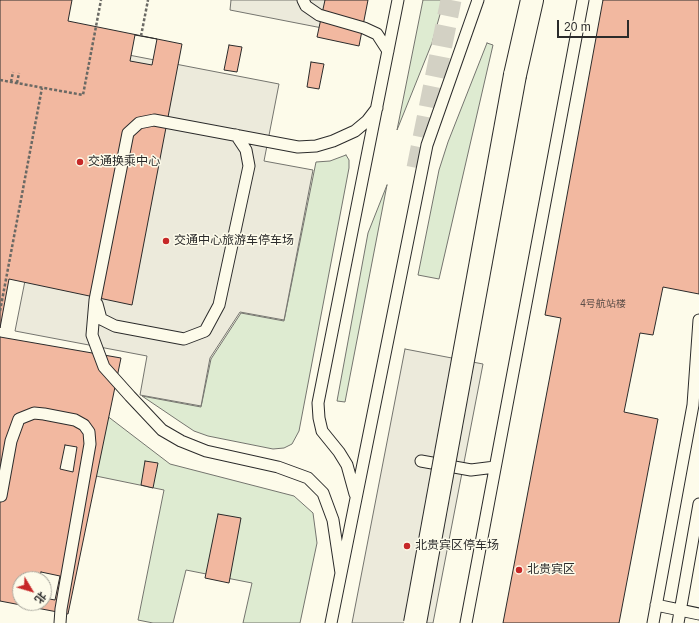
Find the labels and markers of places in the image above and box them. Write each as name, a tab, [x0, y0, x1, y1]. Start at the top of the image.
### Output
place label: 交通换乘中心	[88, 155, 160, 169]
marker: 交通换乘中心	[75, 157, 85, 167]
place label: 交通中心旅游车停车场	[174, 234, 294, 248]
marker: 交通中心旅游车停车场	[161, 236, 171, 246]
place label: 北贵宾区停车场	[415, 539, 499, 553]
marker: 北贵宾区停车场	[402, 541, 412, 551]
place label: 北贵宾区	[527, 563, 575, 577]
marker: 北贵宾区	[514, 565, 524, 575]

